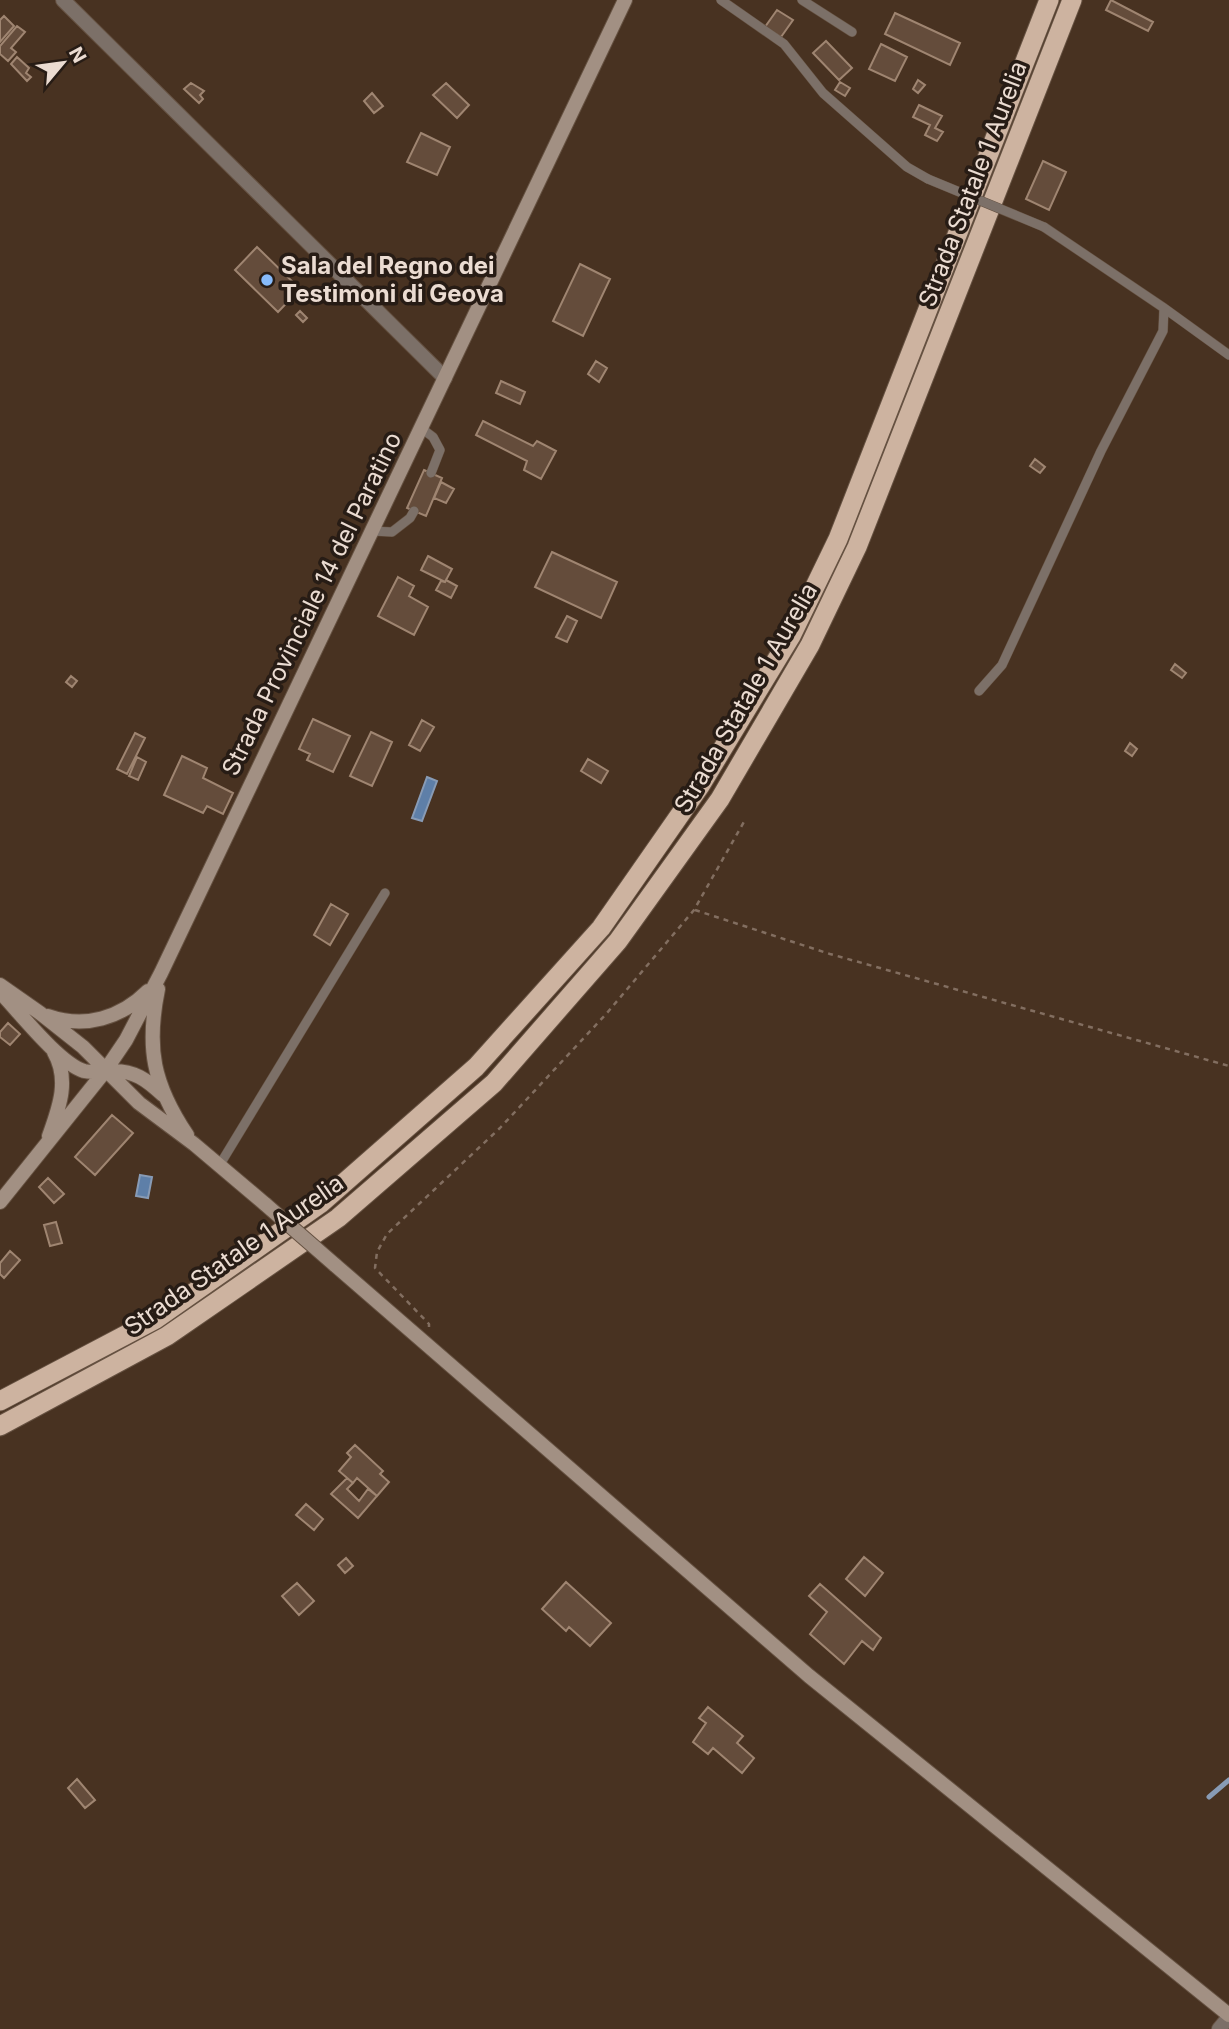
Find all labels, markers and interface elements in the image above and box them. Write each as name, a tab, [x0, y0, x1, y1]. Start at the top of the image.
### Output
north arrow	[28, 28, 98, 98]
text: N	[64, 43, 91, 67]
street label: Strada Statale 1 Aurelia	[912, 57, 1033, 311]
place label: Sala del Regno dei Testimoni di Geova	[281, 251, 504, 308]
marker: Sala del Regno dei Testimoni di Geova	[259, 272, 275, 288]
street label: Strada Provinciale 14 del Paratino	[216, 427, 408, 780]
street label: Strada Statale 1 Aurelia	[668, 578, 823, 818]
street label: Strada Statale 1 Aurelia	[119, 1168, 349, 1341]

